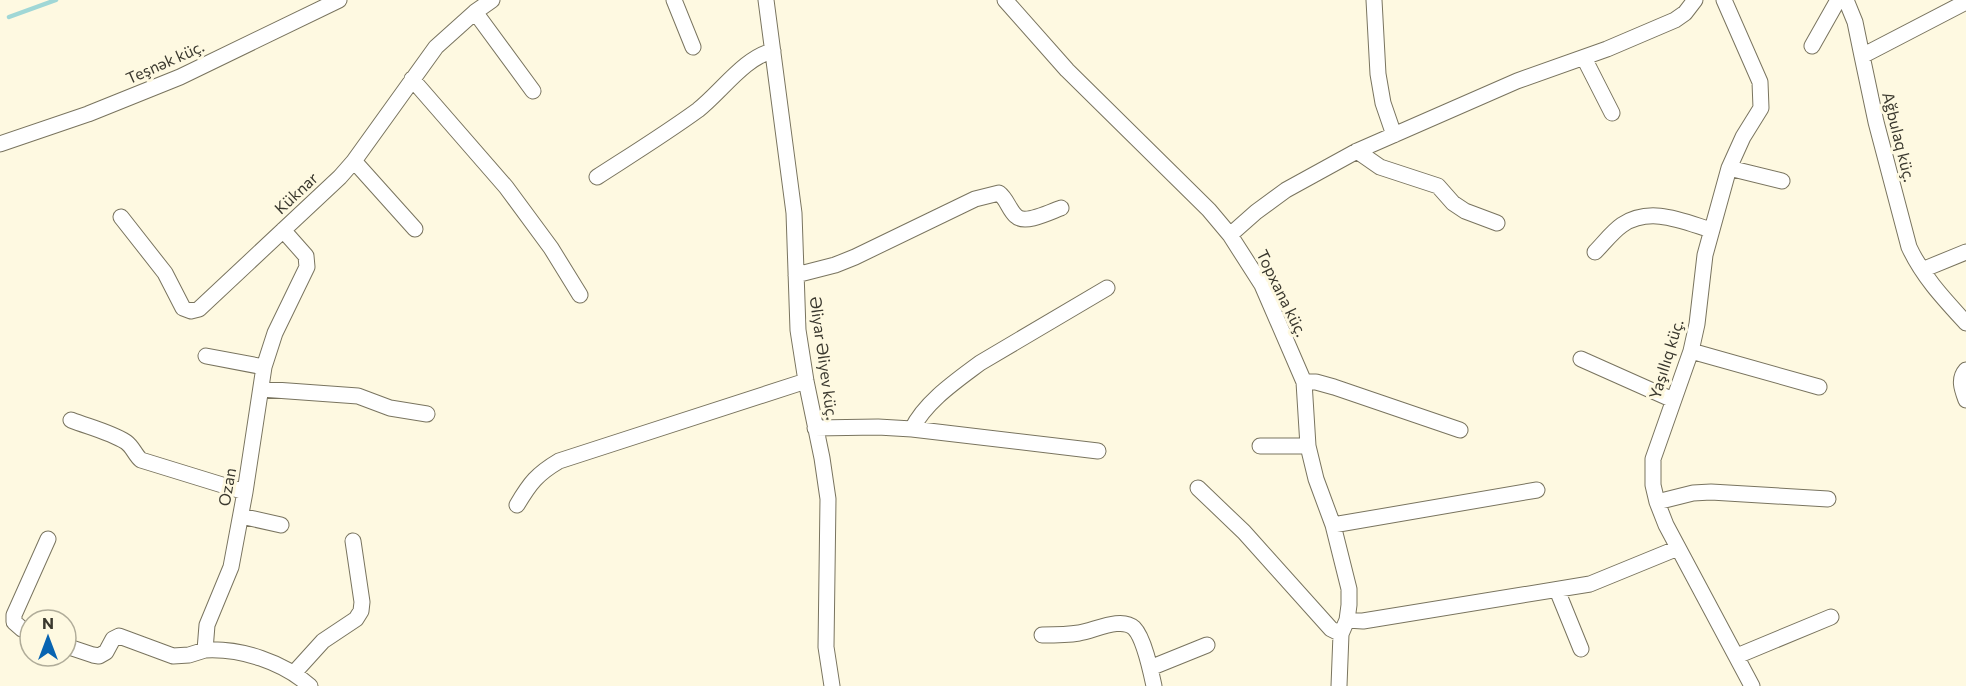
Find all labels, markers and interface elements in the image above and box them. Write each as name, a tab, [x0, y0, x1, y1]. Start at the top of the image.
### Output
street label: Teşnək küç.	[123, 36, 207, 87]
street label: Ağbulaq küç.	[1879, 90, 1920, 184]
street label: Küknar	[270, 168, 322, 217]
street label: Topxana küç.	[1253, 246, 1312, 339]
street label: Əliyar Əliyev küç.	[806, 295, 843, 421]
street label: Yaşıllıq küç.	[1644, 317, 1687, 401]
street label: Ozan	[214, 466, 239, 508]
north arrow	[18, 608, 78, 668]
text: N	[42, 613, 54, 632]

